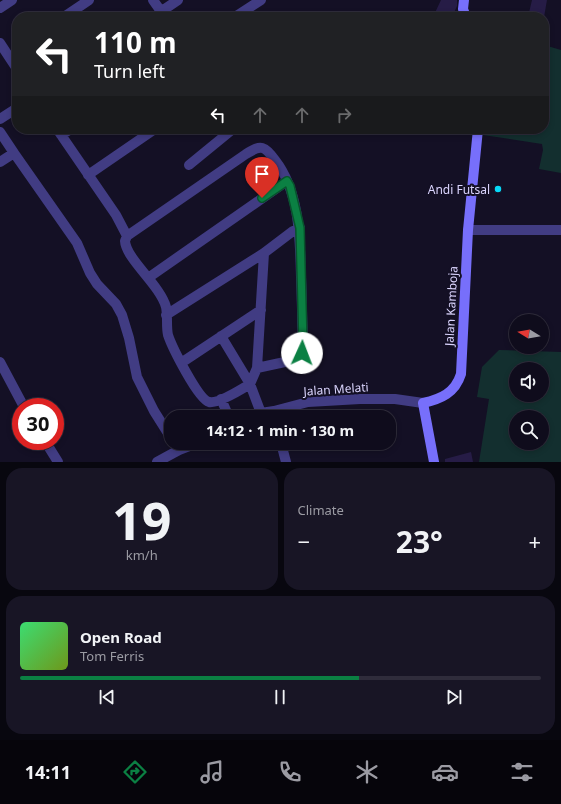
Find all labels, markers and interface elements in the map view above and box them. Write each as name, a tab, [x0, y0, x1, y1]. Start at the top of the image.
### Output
text: 110 m	[94, 23, 177, 61]
icon: left	[28, 28, 80, 80]
text: Turn left	[94, 59, 165, 83]
icon: left	[207, 104, 229, 126]
icon: ahead	[249, 104, 271, 126]
icon: ahead	[291, 104, 313, 126]
icon: right	[333, 104, 355, 126]
pin	[245, 157, 279, 198]
icon: arrive	[251, 163, 273, 185]
place label: Andi Futsal	[428, 181, 490, 198]
marker: Andi Futsal	[493, 184, 503, 194]
street label: Jalan Kamboja	[440, 265, 462, 348]
north arrow	[509, 314, 549, 354]
map controls	[509, 314, 549, 450]
position arrow	[281, 332, 323, 374]
button: sound	[509, 362, 549, 402]
street label: Jalan Melati	[302, 378, 369, 400]
speed limit sign: 30	[12, 398, 64, 450]
button: search	[509, 410, 549, 450]
text: 14:12 · 1 min · 130 m	[206, 420, 354, 440]
text: 19	[112, 484, 172, 555]
text: Climate	[298, 501, 344, 519]
text: 23°	[396, 521, 443, 562]
text: −	[298, 526, 310, 556]
text: +	[528, 526, 541, 556]
text: km/h	[126, 546, 158, 564]
text: Open Road	[80, 627, 162, 647]
text: Tom Ferris	[80, 647, 144, 665]
icon: previous	[96, 686, 118, 708]
icon: pause	[269, 686, 291, 708]
icon: next	[443, 686, 465, 708]
icon: directions	[121, 758, 149, 786]
icon: music	[198, 758, 226, 786]
icon: phone	[276, 758, 304, 786]
icon: climate	[353, 758, 381, 786]
icon: car	[431, 758, 459, 786]
icon: filters	[508, 758, 536, 786]
text: 14:11	[25, 760, 71, 784]

